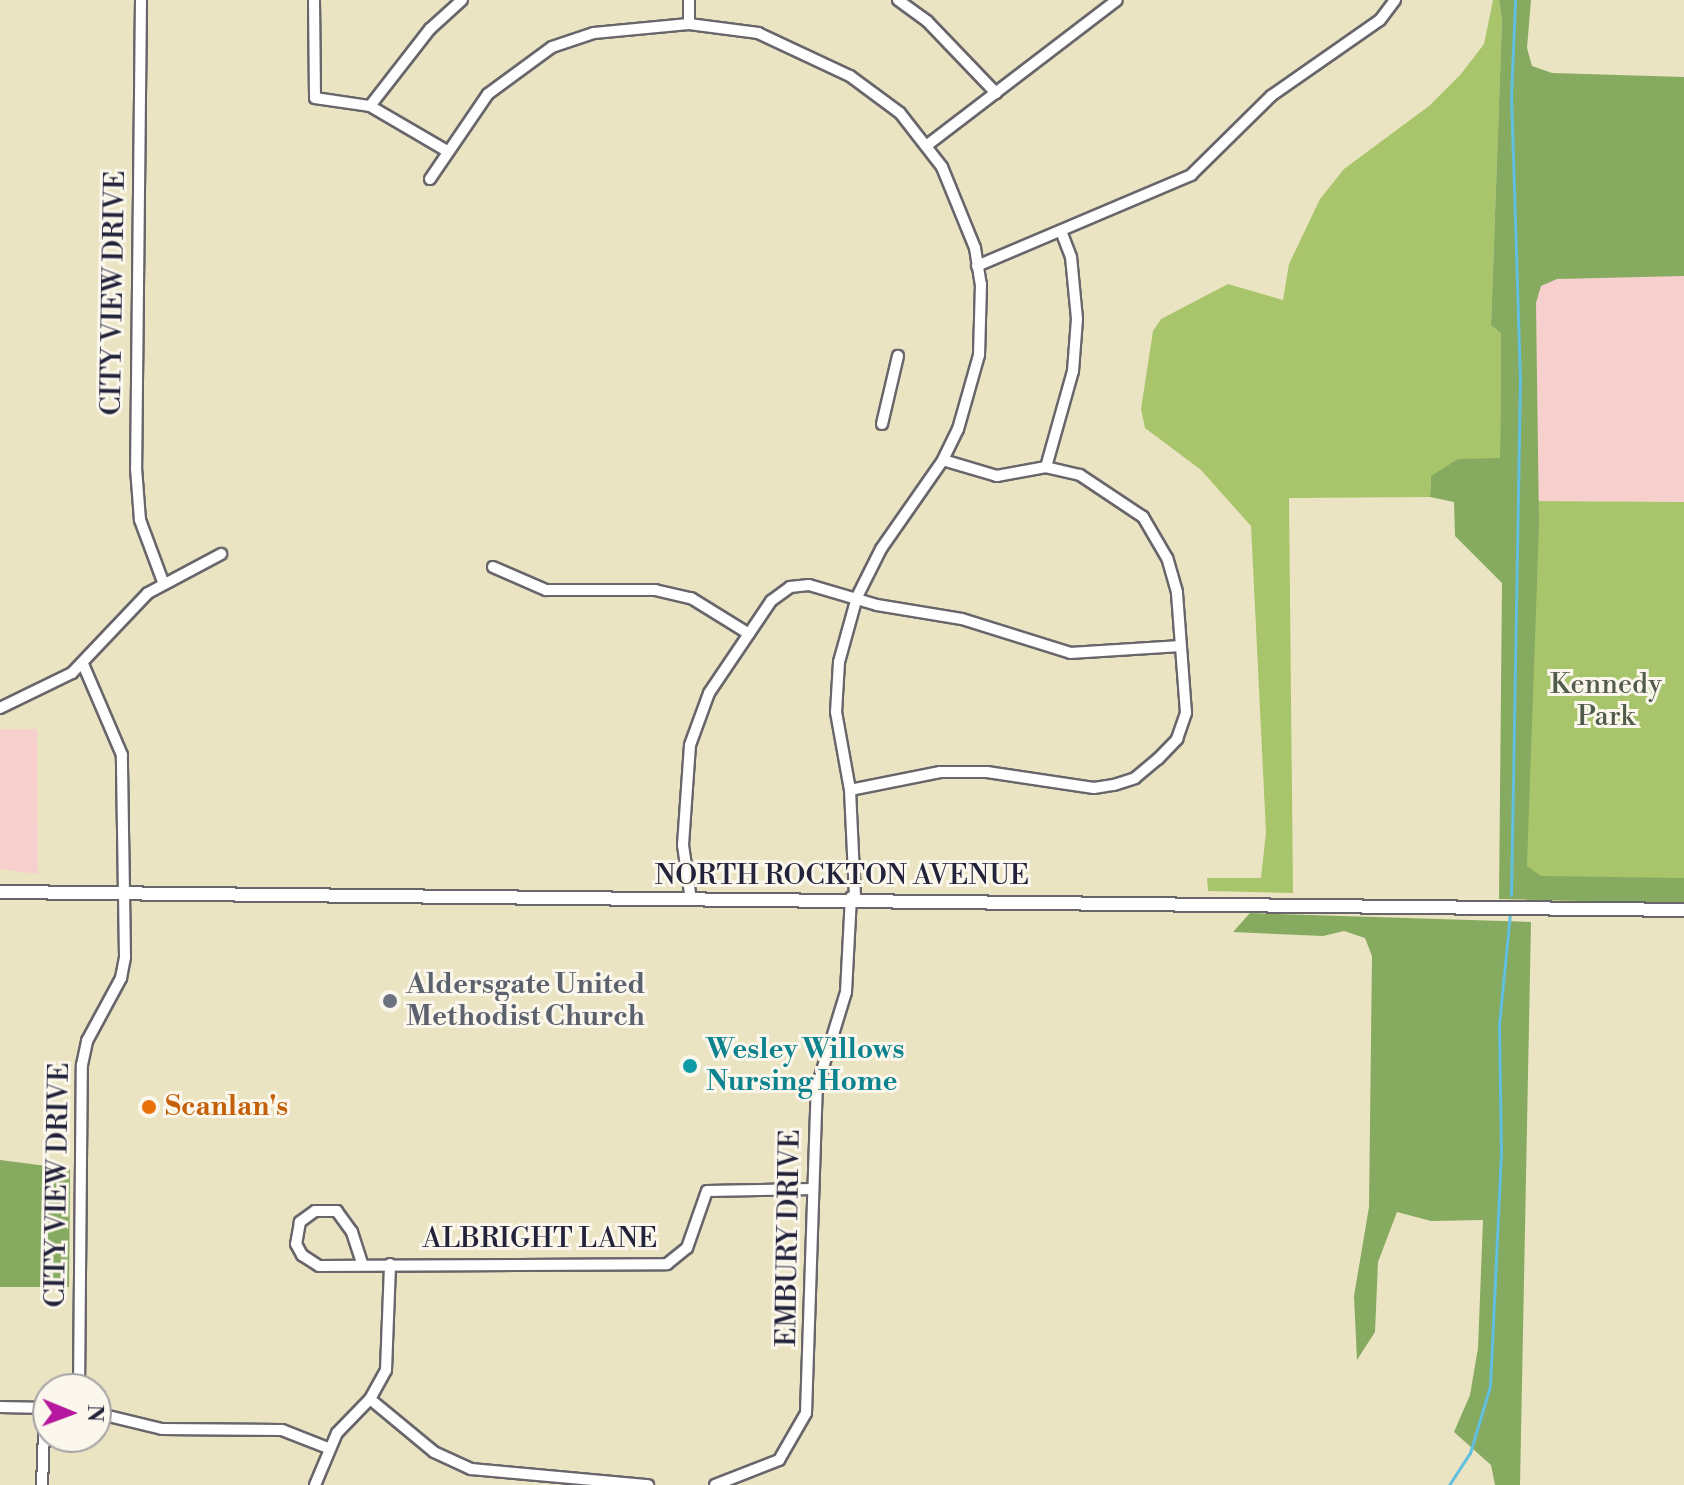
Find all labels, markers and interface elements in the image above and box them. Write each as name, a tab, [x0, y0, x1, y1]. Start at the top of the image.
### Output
street label: CITY VIEW DRIVE	[95, 170, 133, 416]
park label: Kennedy Park	[1550, 668, 1662, 734]
street label: NORTH ROCKTON AVENUE	[655, 859, 1029, 893]
place label: Aldersgate United Methodist Church	[406, 968, 645, 1034]
marker: Aldersgate United Methodist Church	[381, 992, 399, 1010]
place label: Wesley Willows Nursing Home	[706, 1033, 905, 1099]
marker: Wesley Willows Nursing Home	[681, 1057, 699, 1075]
street label: CITY VIEW DRIVE	[39, 1062, 77, 1308]
place label: Scanlan's	[165, 1090, 288, 1124]
marker: Scanlan's	[140, 1098, 158, 1116]
street label: EMBURY DRIVE	[770, 1129, 808, 1347]
street label: ALBRIGHT LANE	[423, 1222, 657, 1256]
north arrow	[32, 1373, 112, 1453]
text: N	[81, 1404, 108, 1422]

